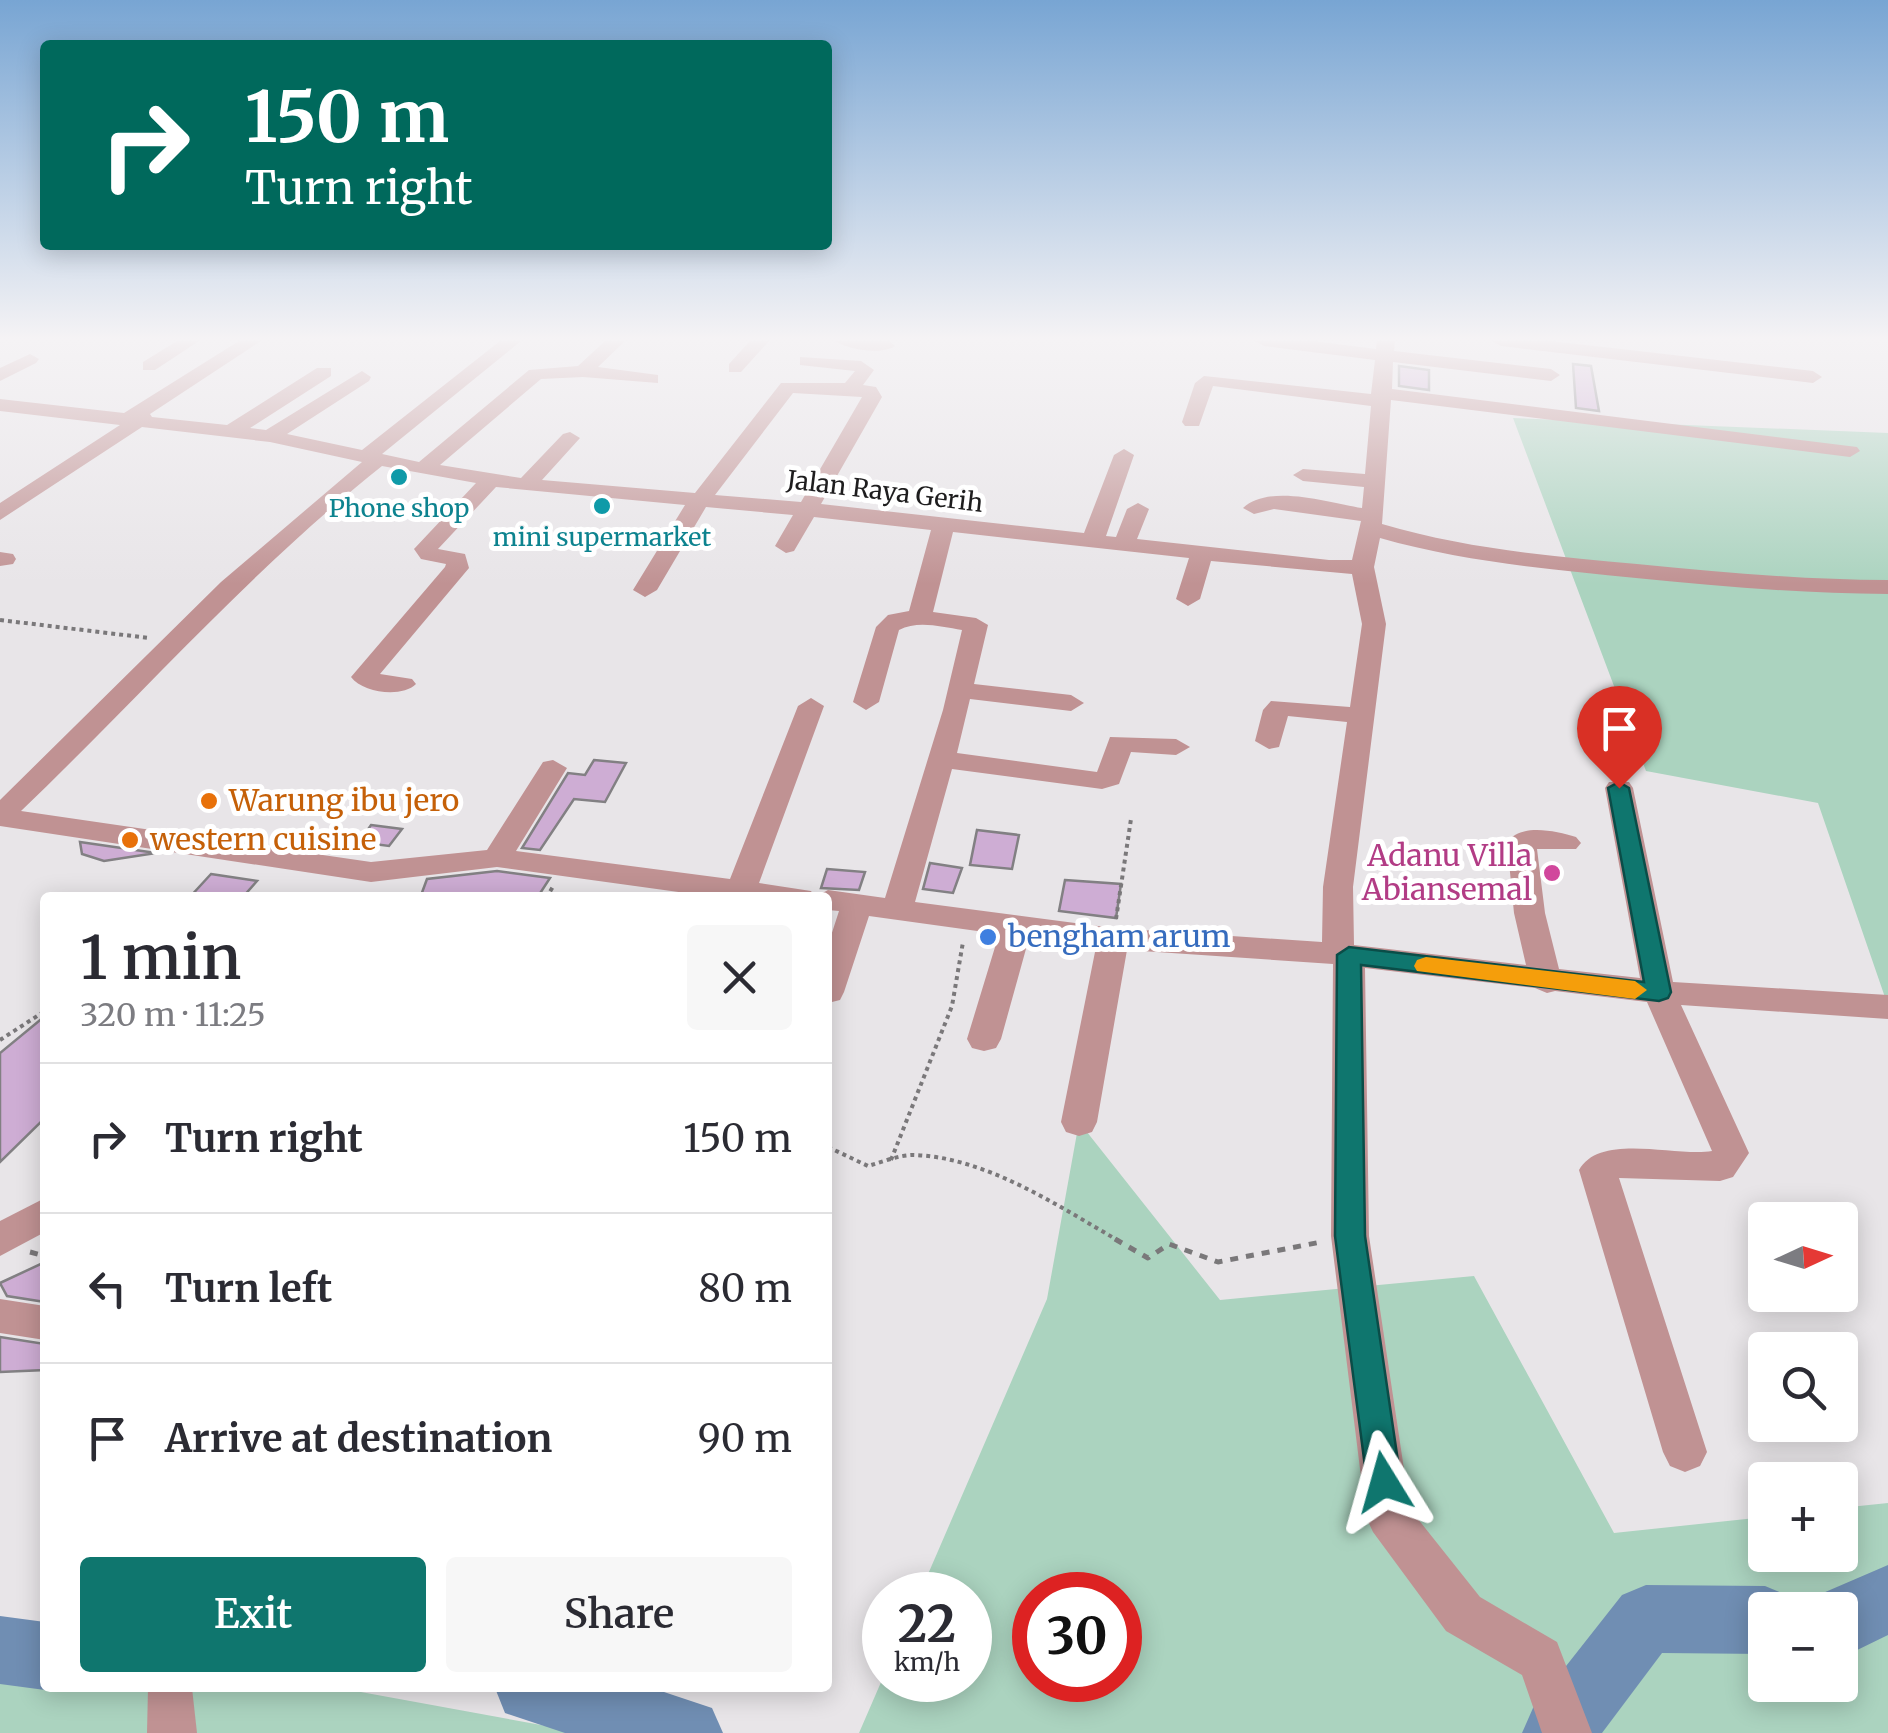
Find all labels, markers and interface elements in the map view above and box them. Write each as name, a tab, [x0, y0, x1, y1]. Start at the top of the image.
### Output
text: 150 m	[245, 73, 449, 161]
icon: right	[80, 80, 210, 210]
text: Turn right	[245, 160, 473, 216]
street label: Jalan Raya Gerih	[784, 463, 985, 519]
marker: Phone shop	[388, 466, 410, 488]
place label: Phone shop	[329, 492, 469, 524]
marker: mini supermarket	[591, 495, 613, 517]
place label: mini supermarket	[493, 521, 711, 553]
pin	[1577, 686, 1662, 789]
icon: arrive	[1592, 701, 1647, 756]
place label: Warung ibu jero	[228, 781, 459, 819]
marker: Warung ibu jero	[198, 790, 220, 812]
place label: western cuisine	[149, 820, 376, 858]
marker: western cuisine	[119, 829, 141, 851]
place label: Adanu Villa Abiansemal	[1361, 836, 1532, 908]
marker: Adanu Villa Abiansemal	[1541, 862, 1563, 884]
place label: bengham arum	[1007, 917, 1231, 955]
text: 1 min	[80, 920, 241, 995]
button: close	[687, 925, 792, 1030]
marker: bengham arum	[977, 926, 999, 948]
text: 320 m · 11:25	[80, 995, 266, 1035]
icon: right	[80, 1111, 135, 1166]
text: Turn right	[165, 1115, 363, 1162]
text: 150 m	[683, 1115, 792, 1162]
north arrow	[1748, 1202, 1858, 1312]
map controls	[1748, 1202, 1858, 1702]
icon: left	[80, 1261, 135, 1316]
text: Turn left	[165, 1265, 332, 1312]
text: 80 m	[698, 1265, 792, 1312]
button: search	[1748, 1332, 1858, 1442]
icon: arrive	[80, 1411, 135, 1466]
text: Arrive at destination	[165, 1415, 552, 1462]
text: 90 m	[698, 1415, 792, 1462]
position arrow	[1332, 1430, 1436, 1534]
button: +	[1748, 1462, 1858, 1572]
button: Exit	[80, 1557, 426, 1672]
button: Share	[446, 1557, 792, 1672]
speed limit sign: 30	[1012, 1572, 1142, 1702]
button: −	[1748, 1592, 1858, 1702]
text: 22	[898, 1593, 956, 1656]
text: km/h	[894, 1646, 960, 1678]

